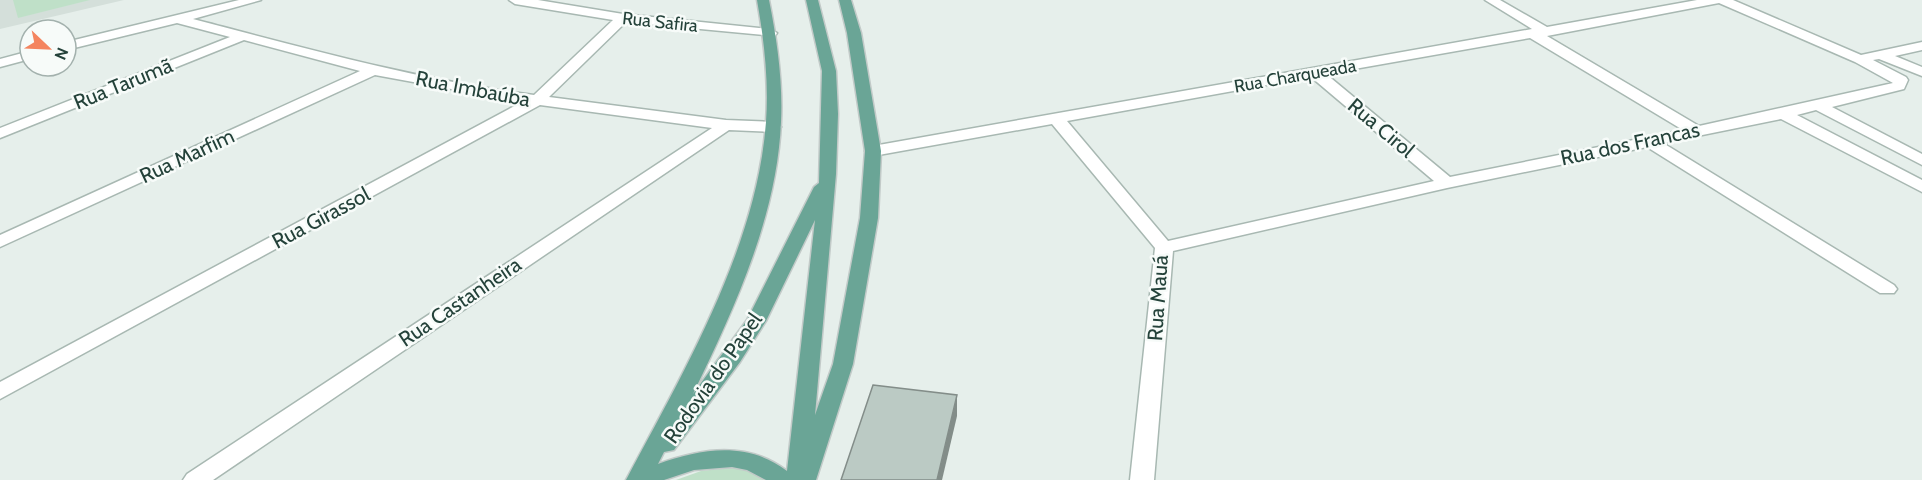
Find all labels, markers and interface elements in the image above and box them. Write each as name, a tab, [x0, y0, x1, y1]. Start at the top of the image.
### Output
street label: Rua Safira	[621, 7, 699, 37]
north arrow	[18, 18, 78, 78]
text: N	[50, 45, 72, 63]
street label: Rua Tarumã	[70, 52, 176, 115]
street label: Rua Charqueada	[1232, 54, 1358, 98]
street label: Rua Imbaúba	[414, 65, 533, 112]
street label: Rua Cirol	[1343, 93, 1420, 163]
street label: Rua dos Francas	[1558, 117, 1702, 170]
street label: Rua Marfim	[135, 123, 238, 188]
street label: Rua Girassol	[268, 181, 374, 254]
street label: Rua Castanheira	[394, 252, 526, 352]
street label: Rua Mauá	[1142, 254, 1173, 342]
street label: Rodovia do Papel	[658, 308, 767, 448]

